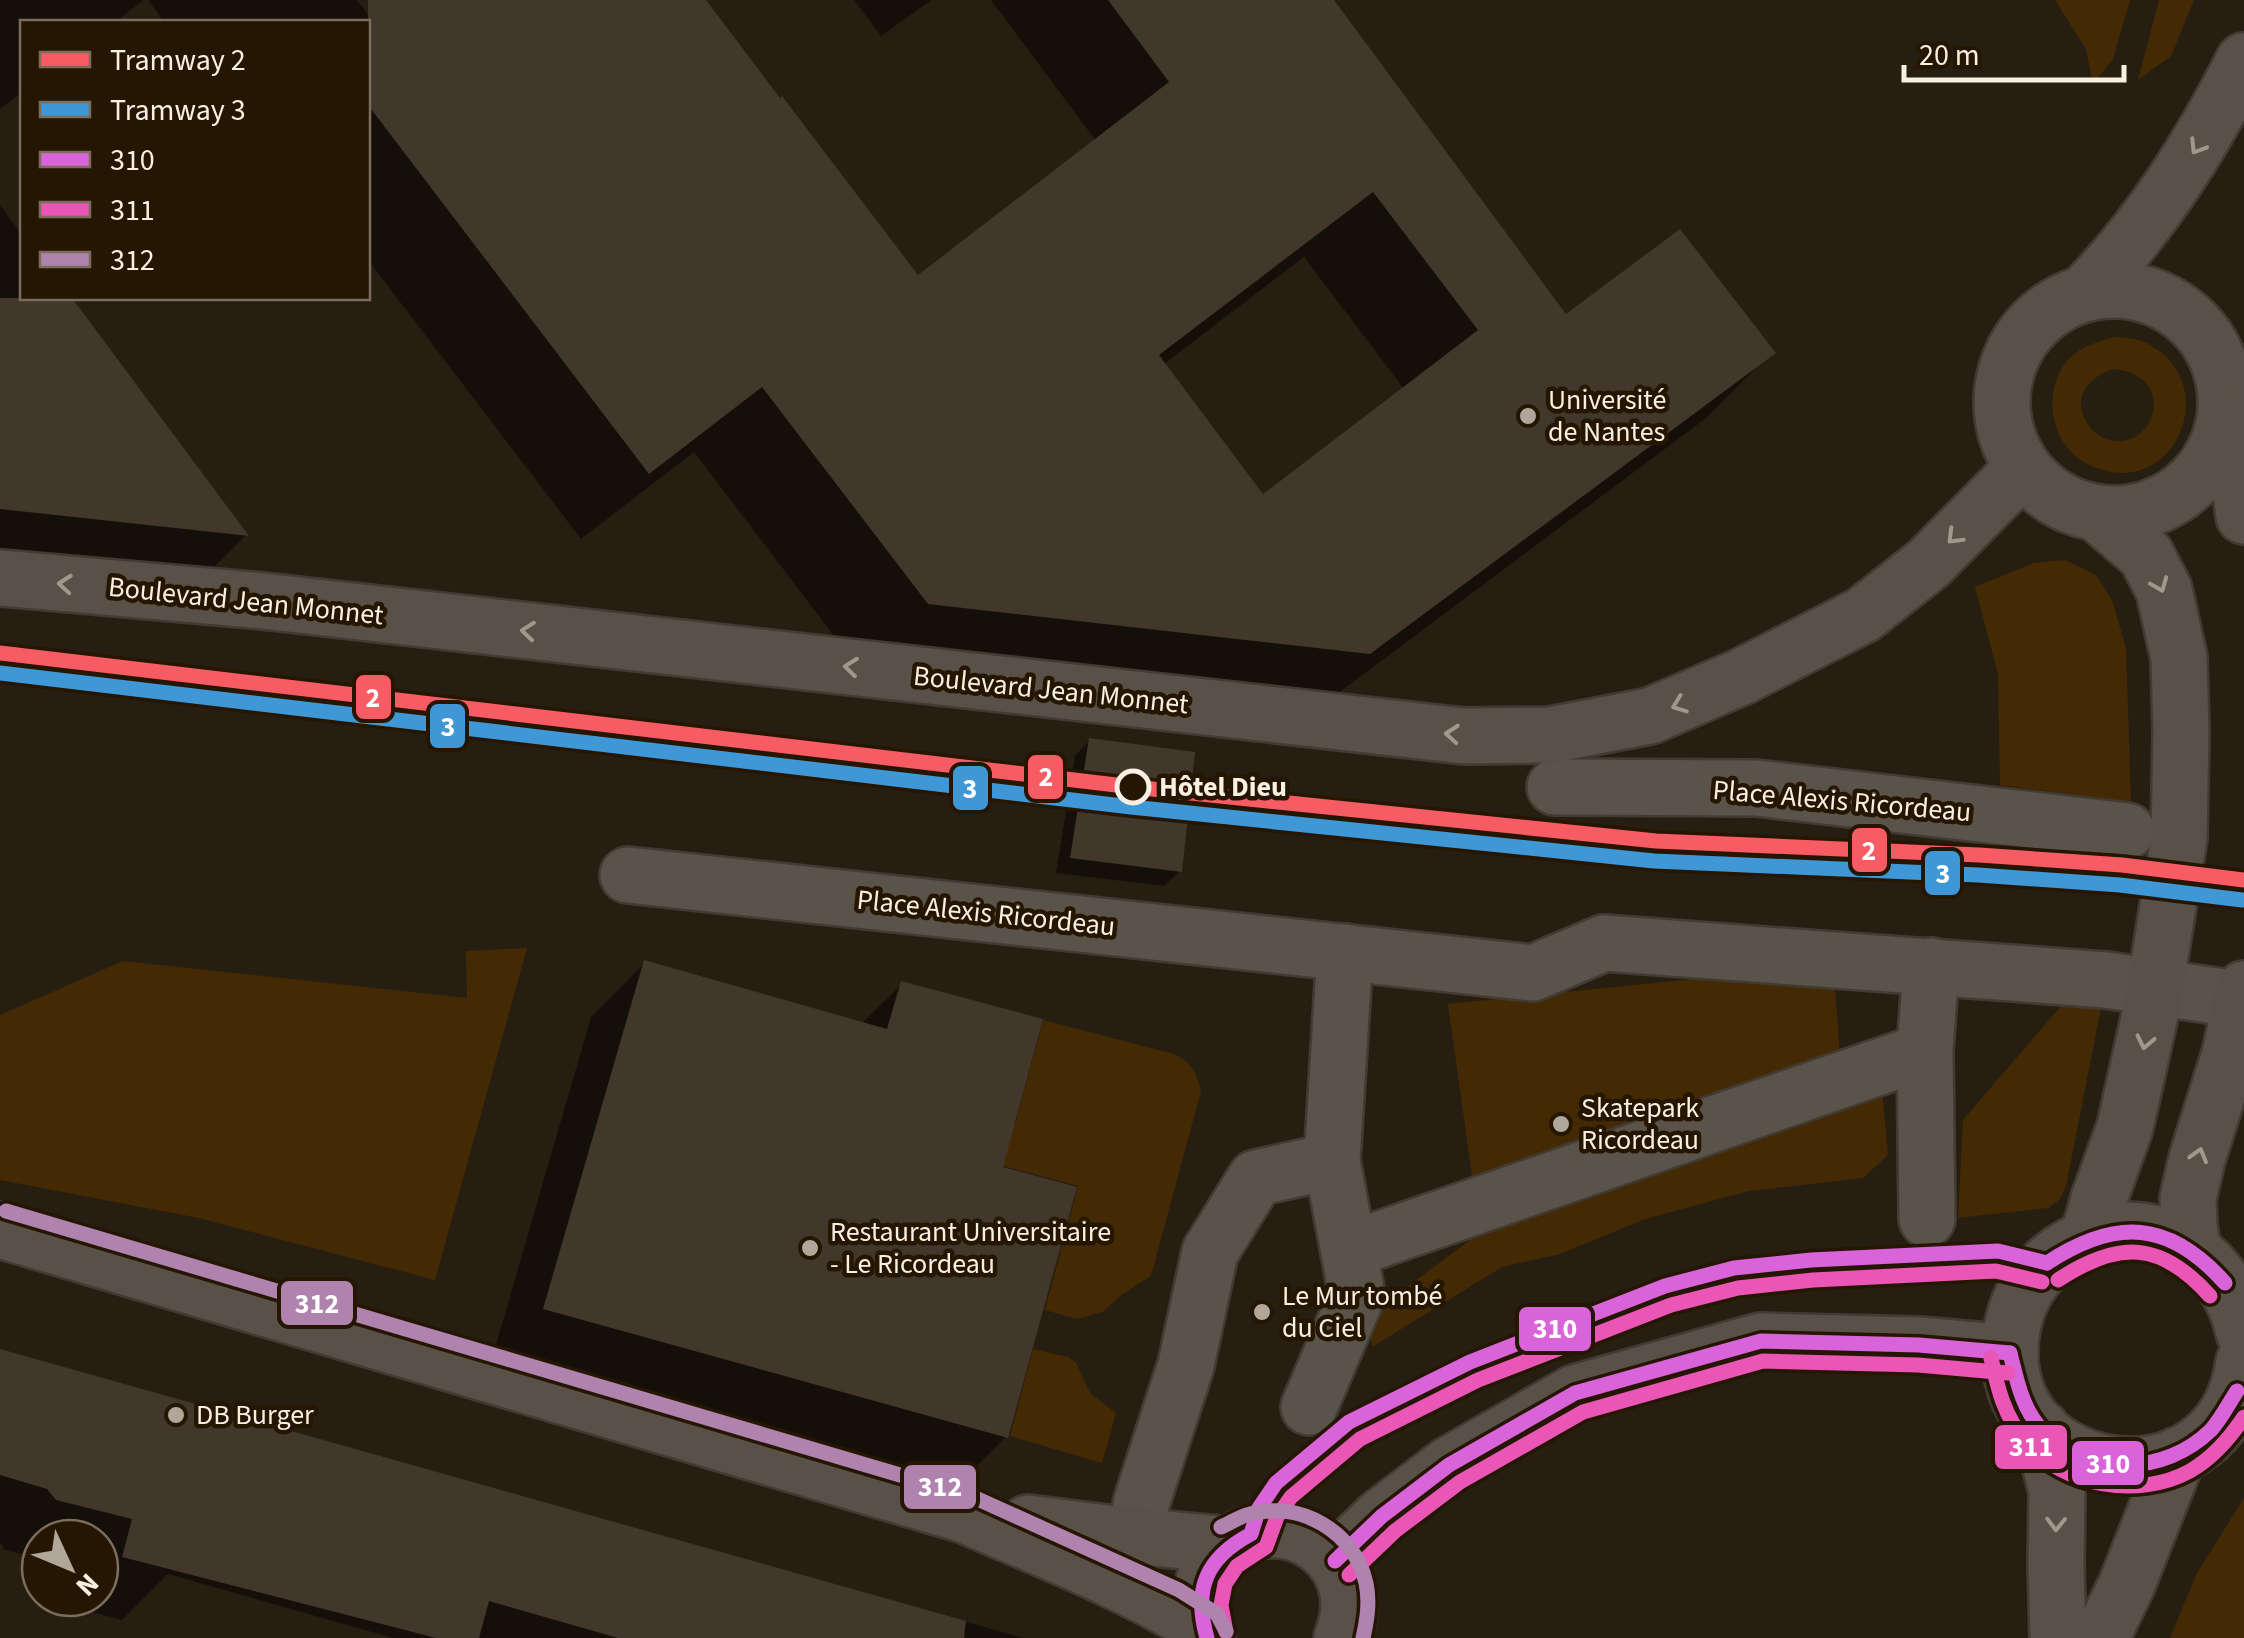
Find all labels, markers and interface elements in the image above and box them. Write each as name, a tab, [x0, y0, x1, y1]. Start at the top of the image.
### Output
legend	[20, 20, 370, 300]
scale bar	[1904, 20, 2124, 82]
text: 20 m	[1919, 34, 1980, 77]
text: Tramway 2	[110, 39, 246, 82]
text: Tramway 3	[110, 89, 246, 132]
one-way arrow	[2190, 136, 2209, 154]
text: 310	[110, 139, 155, 182]
text: 311	[110, 189, 155, 232]
text: 312	[110, 239, 155, 282]
place label: Université de Nantes	[1548, 380, 1666, 452]
marker: Université de Nantes	[1517, 405, 1539, 427]
one-way arrow	[1948, 526, 1966, 544]
street label: Boulevard Jean Monnet	[106, 567, 386, 635]
one-way arrow	[57, 573, 73, 595]
one-way arrow	[2148, 575, 2168, 593]
one-way arrow	[519, 621, 535, 642]
street label: Boulevard Jean Monnet	[911, 656, 1191, 724]
one-way arrow	[842, 657, 858, 678]
line badge: 2	[354, 673, 393, 721]
text: 2	[366, 678, 380, 718]
one-way arrow	[1671, 693, 1688, 713]
line badge: 3	[428, 702, 467, 750]
text: 3	[441, 707, 455, 747]
one-way arrow	[1444, 724, 1460, 745]
line badge: 2	[1026, 753, 1065, 801]
text: 2	[1039, 757, 1053, 797]
line badge: 3	[951, 764, 990, 812]
place label: Hôtel Dieu	[1159, 767, 1287, 807]
text: 3	[963, 769, 977, 809]
marker: Hôtel Dieu	[1116, 770, 1150, 804]
street label: Place Alexis Ricordeau	[1711, 770, 1973, 832]
line badge: 2	[1850, 826, 1889, 874]
text: 2	[1862, 831, 1876, 871]
line badge: 3	[1923, 849, 1962, 897]
text: 3	[1936, 854, 1950, 894]
street label: Place Alexis Ricordeau	[855, 880, 1117, 946]
one-way arrow	[2135, 1033, 2156, 1050]
place label: Skatepark Ricordeau	[1581, 1088, 1699, 1160]
marker: Skatepark Ricordeau	[1550, 1113, 1572, 1135]
one-way arrow	[2187, 1147, 2208, 1164]
place label: Restaurant Universitaire - Le Ricordeau	[830, 1212, 1111, 1284]
marker: Restaurant Universitaire - Le Ricordeau	[799, 1237, 821, 1259]
place label: Le Mur tombé du Ciel	[1282, 1276, 1443, 1348]
line badge: 312	[279, 1279, 355, 1327]
text: 312	[295, 1284, 339, 1324]
marker: Le Mur tombé du Ciel	[1251, 1301, 1273, 1323]
line badge: 310	[1517, 1305, 1593, 1353]
text: 310	[1533, 1309, 1577, 1349]
place label: DB Burger	[196, 1395, 314, 1435]
marker: DB Burger	[165, 1404, 187, 1426]
line badge: 311	[1993, 1423, 2069, 1471]
text: 311	[2009, 1427, 2053, 1467]
line badge: 310	[2070, 1439, 2146, 1487]
text: 310	[2086, 1444, 2130, 1484]
line badge: 312	[902, 1463, 978, 1511]
text: 312	[918, 1467, 962, 1507]
one-way arrow	[2045, 1516, 2067, 1532]
north arrow	[20, 1518, 120, 1618]
text: N	[66, 1564, 108, 1605]

